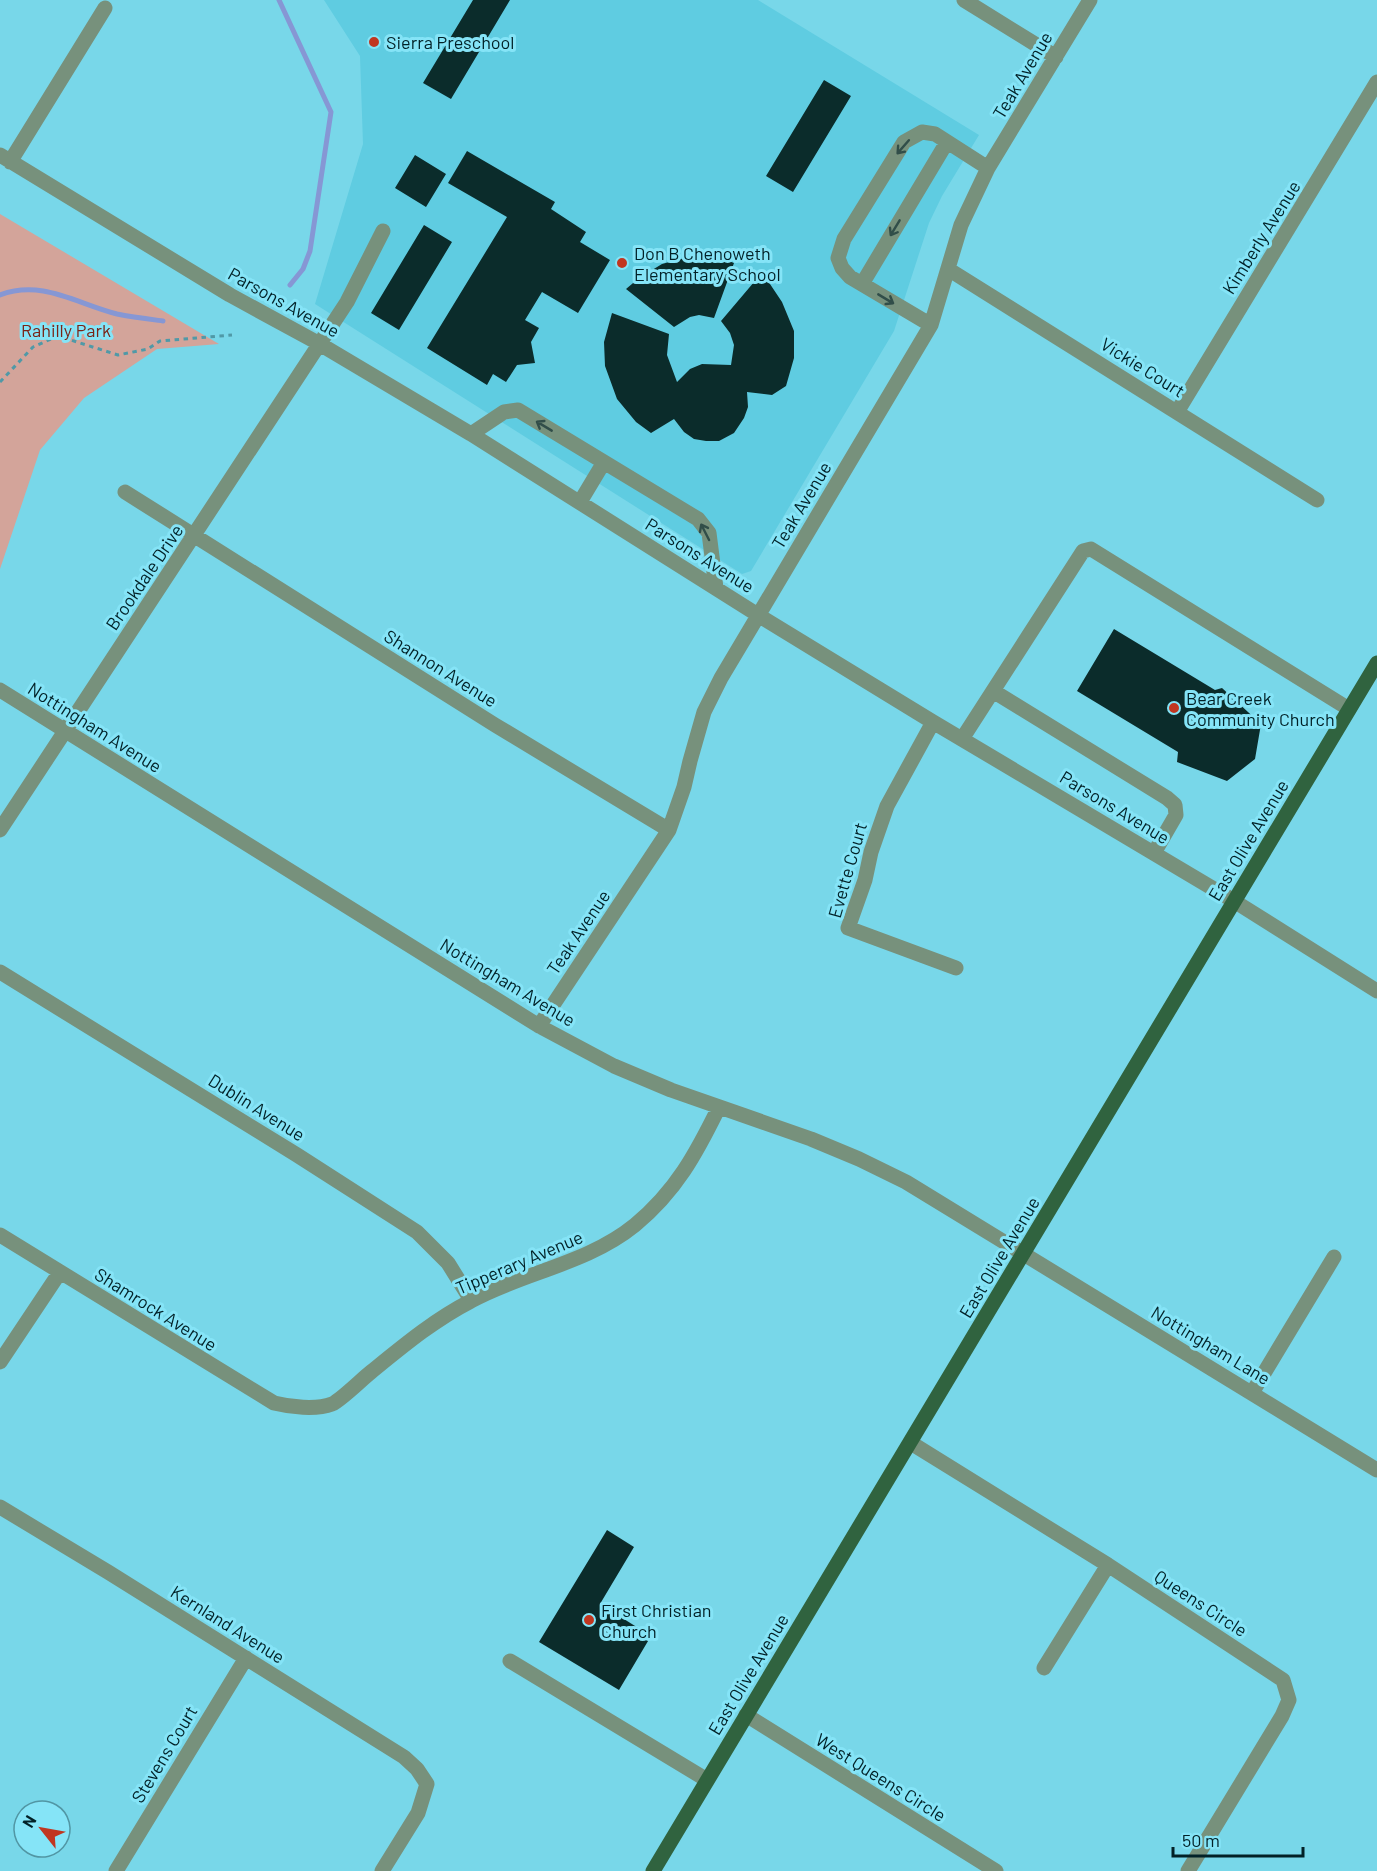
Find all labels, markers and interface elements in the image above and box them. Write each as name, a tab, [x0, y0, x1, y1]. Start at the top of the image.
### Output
street label: Teak Avenue	[987, 28, 1057, 122]
place label: Sierra Preschool	[386, 31, 514, 53]
marker: Sierra Preschool	[367, 35, 381, 49]
one-way arrow	[896, 139, 910, 154]
street label: Kimberly Avenue	[1217, 176, 1305, 298]
one-way arrow	[889, 219, 901, 236]
place label: Don B Chenoweth Elementary School	[634, 242, 781, 285]
marker: Don B Chenoweth Elementary School	[615, 256, 629, 270]
street label: Parsons Avenue	[224, 262, 344, 342]
one-way arrow	[877, 293, 894, 305]
park label: Rahilly Park	[21, 319, 111, 341]
street label: Vickie Court	[1097, 332, 1189, 402]
one-way arrow	[536, 419, 553, 431]
street label: Teak Avenue	[766, 458, 836, 552]
street label: Parsons Avenue	[642, 513, 758, 597]
street label: Brookdale Drive	[101, 520, 187, 634]
one-way arrow	[699, 523, 711, 541]
street label: Shannon Avenue	[380, 624, 502, 712]
street label: Nottingham Avenue	[24, 677, 166, 777]
place label: Bear Creek Community Church	[1186, 687, 1335, 730]
marker: Bear Creek Community Church	[1167, 701, 1181, 715]
street label: Parsons Avenue	[1056, 766, 1174, 848]
street label: East Olive Avenue	[1203, 775, 1293, 905]
street label: Evette Court	[823, 820, 871, 920]
street label: Teak Avenue	[542, 885, 614, 979]
street label: Nottingham Avenue	[437, 933, 579, 1031]
street label: Dublin Avenue	[205, 1069, 309, 1145]
street label: East Olive Avenue	[954, 1192, 1044, 1322]
street label: Tipperary Avenue	[452, 1225, 586, 1299]
street label: Shamrock Avenue	[91, 1263, 221, 1355]
street label: Nottingham Lane	[1148, 1301, 1274, 1389]
street label: Queens Circle	[1150, 1565, 1252, 1641]
street label: Kernland Avenue	[167, 1580, 289, 1668]
place label: First Christian Church	[601, 1599, 712, 1642]
street label: East Olive Avenue	[703, 1609, 793, 1739]
marker: First Christian Church	[582, 1613, 596, 1627]
street label: Stevens Court	[126, 1701, 202, 1807]
street label: West Queens Circle	[812, 1728, 950, 1826]
north arrow	[12, 1799, 72, 1859]
text: N	[18, 1812, 40, 1830]
scale bar	[1173, 1820, 1304, 1858]
text: 50 m	[1182, 1829, 1220, 1851]

